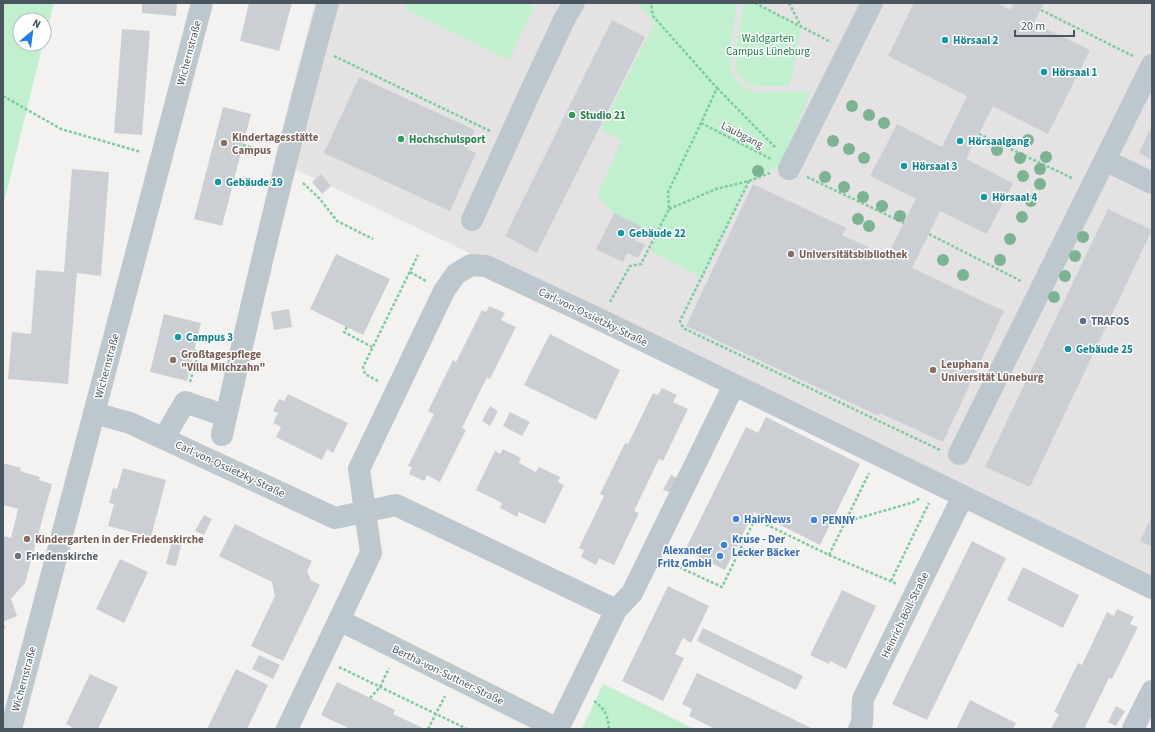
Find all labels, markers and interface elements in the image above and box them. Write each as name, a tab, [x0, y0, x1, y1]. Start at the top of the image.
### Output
north arrow	[12, 12, 52, 52]
scale bar	[1015, 12, 1074, 38]
text: N	[30, 15, 43, 32]
street label: Wichernstraße	[173, 18, 205, 87]
text: 20 m	[1021, 18, 1045, 35]
park label: Waldgarten Campus Lüneburg	[726, 31, 810, 59]
place label: Hörsaal 2	[953, 33, 999, 48]
marker: Hörsaal 2	[940, 35, 950, 45]
place label: Hörsaal 1	[1052, 65, 1098, 80]
marker: Hörsaal 1	[1039, 67, 1049, 77]
place label: Studio 21	[580, 108, 626, 123]
marker: Studio 21	[567, 110, 577, 120]
street label: Laubgang	[718, 118, 766, 152]
place label: Kindertagesstätte Campus	[232, 130, 319, 158]
place label: Hochschulsport	[409, 132, 486, 147]
marker: Hochschulsport	[396, 134, 406, 144]
place label: Hörsaalgang	[968, 134, 1029, 149]
marker: Hörsaalgang	[955, 136, 965, 146]
marker: Kindertagesstätte Campus	[219, 138, 229, 148]
place label: Hörsaal 3	[912, 159, 958, 174]
marker: Hörsaal 3	[899, 161, 909, 171]
place label: Gebäude 19	[226, 175, 283, 190]
marker: Gebäude 19	[213, 177, 223, 187]
place label: Hörsaal 4	[992, 190, 1038, 205]
marker: Hörsaal 4	[979, 192, 989, 202]
place label: Gebäude 22	[629, 226, 686, 241]
marker: Gebäude 22	[616, 228, 626, 238]
place label: Universitätsbibliothek	[799, 247, 908, 262]
marker: Universitätsbibliothek	[786, 249, 796, 259]
street label: Carl-von-Ossietzky-Straße	[536, 284, 650, 350]
place label: TRAFOS	[1091, 314, 1129, 329]
marker: TRAFOS	[1078, 316, 1088, 326]
place label: Campus 3	[186, 330, 233, 345]
street label: Wichernstraße	[91, 331, 123, 400]
marker: Campus 3	[173, 332, 183, 342]
place label: Gebäude 25	[1076, 342, 1133, 357]
marker: Gebäude 25	[1063, 344, 1073, 354]
place label: Großtagespflege "Villa Milchzahn"	[181, 347, 266, 375]
marker: Großtagespflege "Villa Milchzahn"	[168, 355, 178, 365]
place label: Leuphana Universität Lüneburg	[941, 357, 1044, 385]
marker: Leuphana Universität Lüneburg	[928, 365, 938, 375]
street label: Carl-von-Ossietzky-Straße	[173, 437, 288, 501]
place label: HairNews	[744, 512, 791, 527]
place label: PENNY	[822, 513, 855, 528]
marker: HairNews	[731, 514, 741, 524]
marker: PENNY	[809, 515, 819, 525]
place label: Kindergarten in der Friedenskirche	[35, 532, 204, 547]
place label: Kruse - Der Lecker Bäcker	[732, 532, 800, 560]
marker: Kindergarten in der Friedenskirche	[22, 534, 32, 544]
marker: Kruse - Der Lecker Bäcker	[719, 540, 729, 550]
place label: Alexander Fritz GmbH	[657, 543, 713, 571]
place label: Friedenskirche	[26, 549, 99, 564]
marker: Friedenskirche	[13, 551, 23, 561]
marker: Alexander Fritz GmbH	[715, 551, 725, 561]
street label: Heinrich-Böll-Straße	[878, 569, 933, 660]
street label: Bertha-von-Suttner-Straße	[390, 641, 507, 709]
street label: Wichernstraße	[8, 644, 40, 713]

